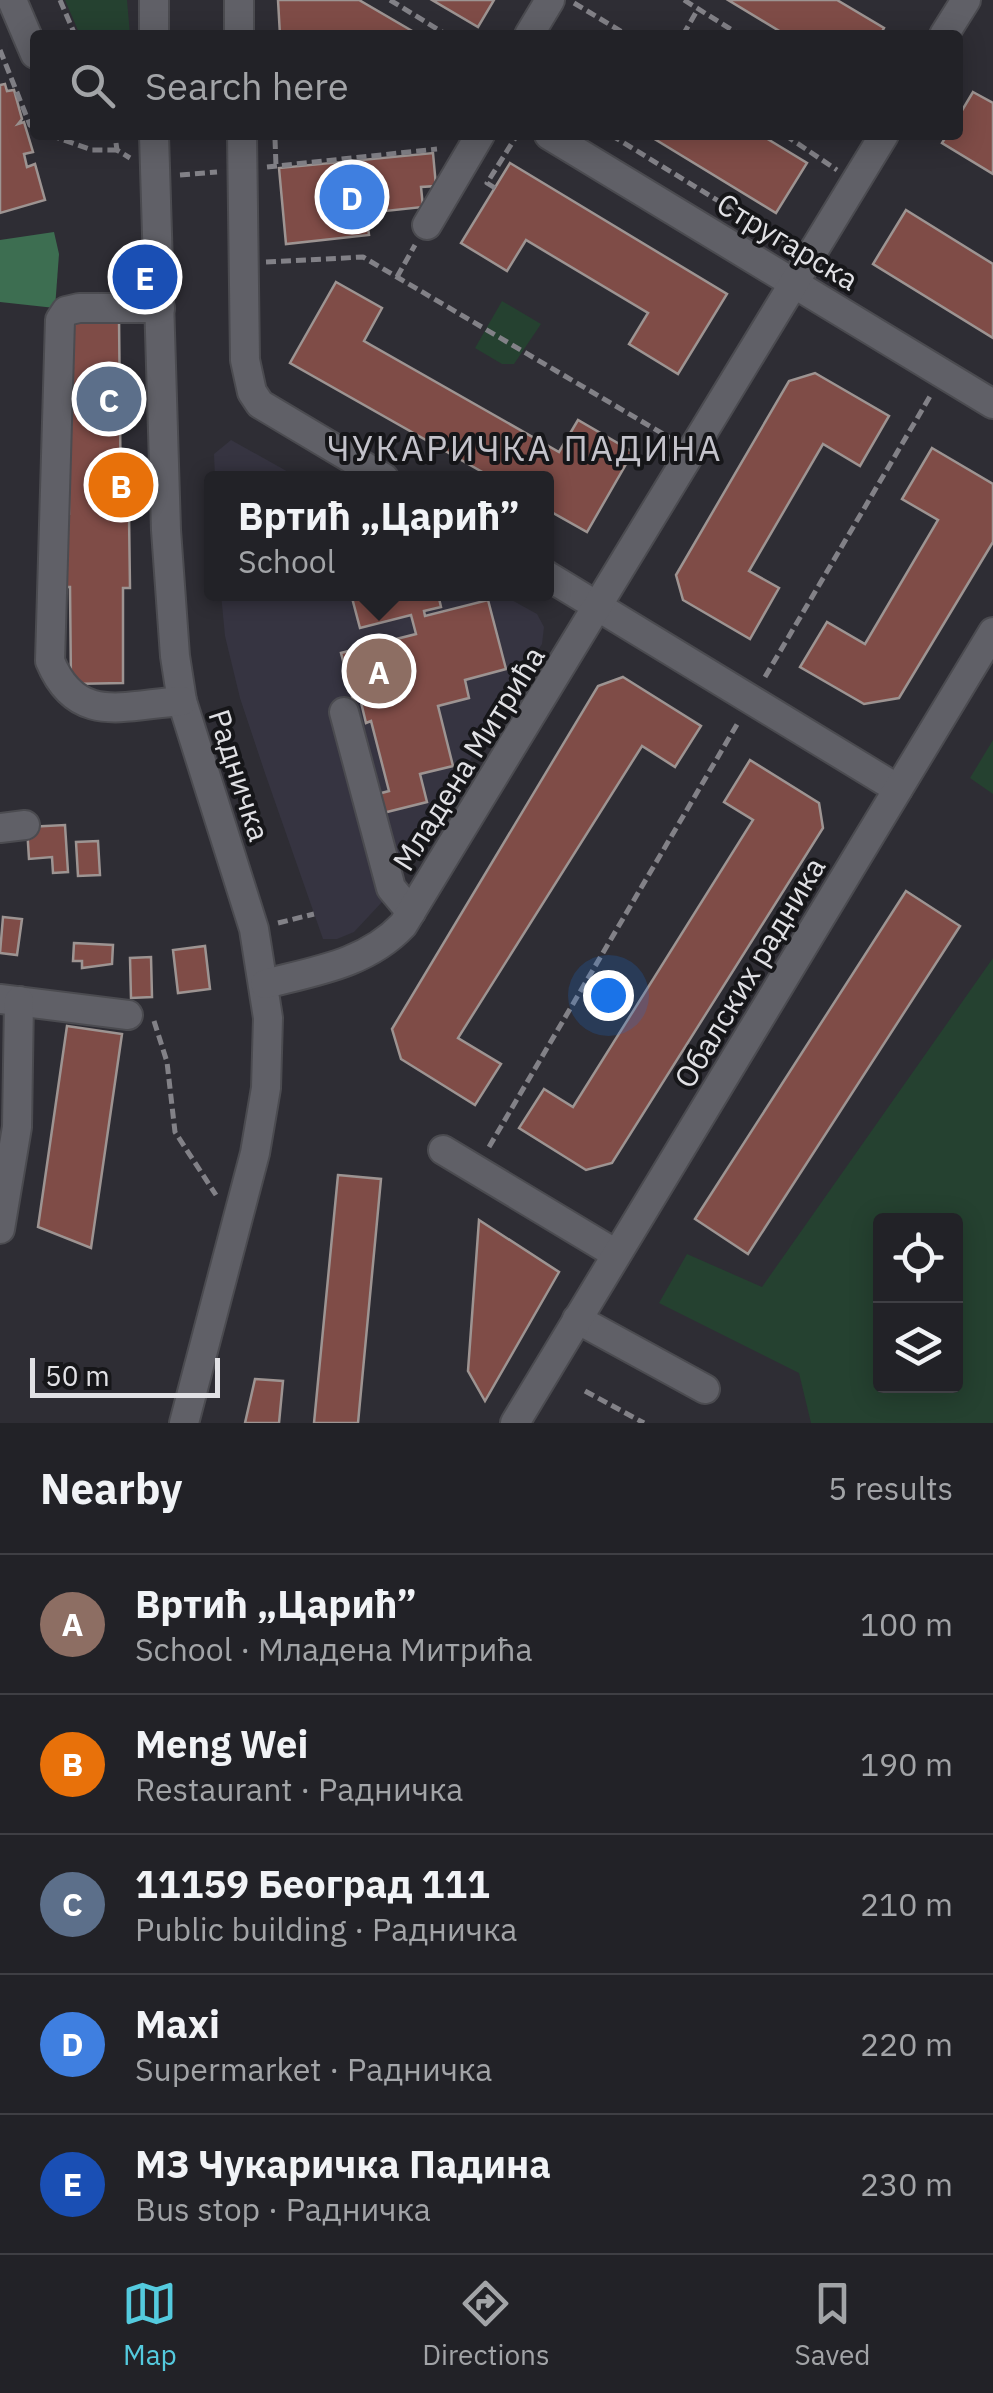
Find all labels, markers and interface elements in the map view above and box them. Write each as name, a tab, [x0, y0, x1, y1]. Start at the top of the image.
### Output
search box	[30, 30, 963, 140]
icon: search	[65, 58, 120, 113]
text: Search here	[145, 61, 349, 110]
pin: D	[320, 160, 384, 234]
street label: Стругарска	[710, 184, 866, 298]
pin: E	[112, 240, 178, 314]
pin: C	[76, 362, 142, 436]
district label: ЧУКАРИЧКА ПАДИНА	[327, 425, 723, 471]
pin: B	[88, 448, 154, 522]
popup	[204, 471, 554, 601]
text: Вртић „Царић”	[238, 491, 520, 540]
text: School	[238, 540, 335, 582]
pin: A	[346, 634, 412, 708]
street label: Младена Митрића	[383, 639, 553, 877]
street label: Радничка	[200, 704, 280, 846]
street label: Обалских радника	[665, 849, 833, 1095]
your location	[583, 970, 634, 1021]
map controls	[873, 1213, 963, 1393]
button: locate	[873, 1213, 963, 1303]
button: layers	[873, 1303, 963, 1393]
scale bar	[30, 1353, 220, 1398]
text: 50 m	[45, 1357, 110, 1394]
text: Nearby	[40, 1461, 182, 1516]
text: 5 results	[828, 1467, 953, 1509]
text: Вртић „Царић”	[135, 1579, 417, 1628]
text: A	[62, 1603, 83, 1645]
text: 100 m	[860, 1603, 953, 1645]
text: School · Младена Митрића	[135, 1628, 533, 1670]
text: Meng Wei	[135, 1719, 308, 1768]
text: B	[62, 1743, 83, 1785]
text: 190 m	[860, 1743, 953, 1785]
text: Restaurant · Радничка	[135, 1768, 463, 1810]
text: 11159 Београд 111	[135, 1859, 490, 1908]
text: C	[62, 1883, 83, 1925]
text: 210 m	[860, 1883, 953, 1925]
text: Public building · Радничка	[135, 1908, 517, 1950]
text: Maxi	[135, 1999, 220, 2048]
text: D	[61, 2023, 84, 2065]
text: 220 m	[860, 2023, 953, 2065]
text: Supermarket · Радничка	[135, 2048, 492, 2090]
text: МЗ Чукаричка Падина	[135, 2139, 551, 2188]
text: E	[63, 2163, 82, 2205]
text: 230 m	[860, 2163, 953, 2205]
text: Bus stop · Радничка	[135, 2188, 431, 2230]
tab: Map	[122, 2276, 177, 2373]
tab: Directions	[422, 2276, 550, 2373]
tab: Saved	[794, 2276, 871, 2373]

